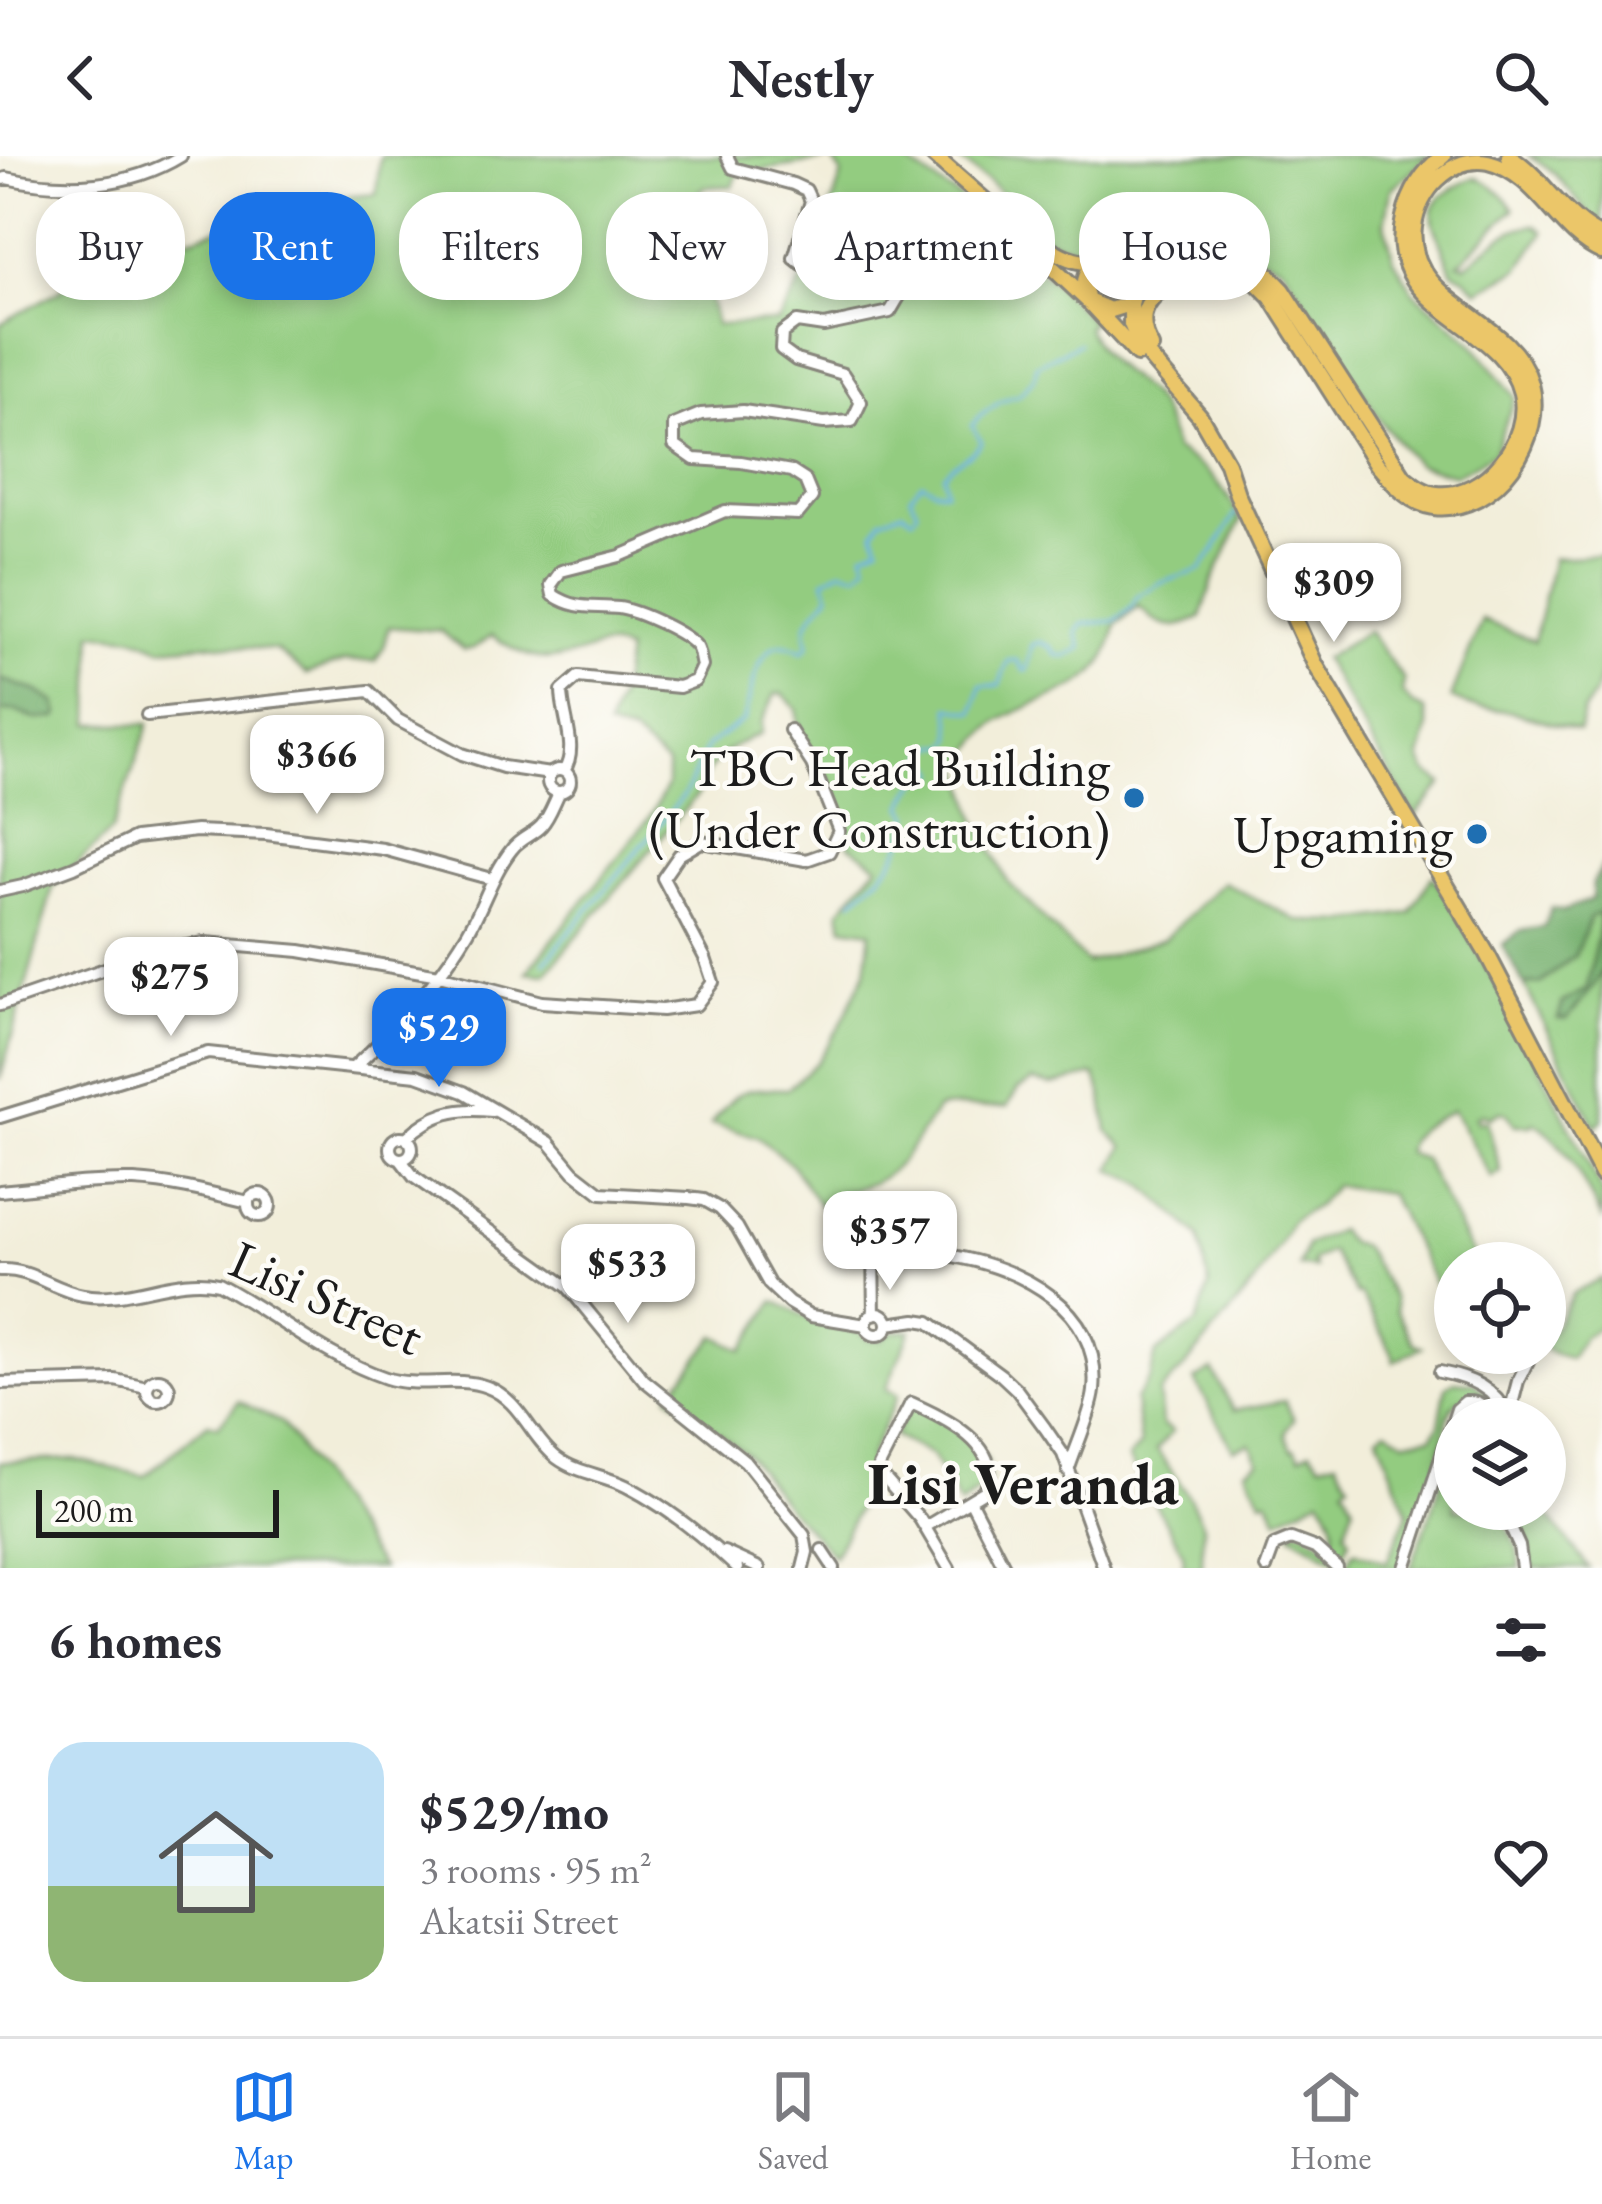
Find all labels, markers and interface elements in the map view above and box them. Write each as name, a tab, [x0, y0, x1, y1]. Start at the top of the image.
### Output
text: Nestly	[728, 43, 874, 113]
icon: back	[48, 45, 114, 111]
icon: search	[1488, 45, 1554, 111]
chip: Buy	[36, 192, 185, 300]
chip: Rent	[209, 192, 375, 300]
chip: Filters	[399, 192, 582, 300]
chip: New	[606, 192, 768, 300]
chip: Apartment	[792, 192, 1055, 300]
chip: House	[1079, 192, 1270, 300]
pin: $309	[1263, 543, 1405, 645]
text: $309	[1294, 556, 1374, 607]
pin: $366	[246, 715, 388, 817]
text: $366	[277, 728, 357, 779]
place label: TBC Head Building (Under Construction)	[649, 732, 1111, 864]
marker: TBC Head Building (Under Construction)	[1121, 785, 1147, 811]
place label: Upgaming	[1233, 799, 1453, 869]
marker: Upgaming	[1464, 821, 1490, 847]
pin: $275	[100, 937, 242, 1039]
text: $275	[131, 950, 211, 1001]
pin: $529	[368, 988, 510, 1090]
text: $529	[399, 1001, 479, 1052]
pin: $357	[819, 1191, 961, 1293]
text: $357	[850, 1204, 930, 1255]
street label: Lisi Street	[219, 1223, 435, 1371]
pin: $533	[557, 1224, 699, 1326]
text: $533	[588, 1237, 668, 1288]
map controls	[1434, 1242, 1566, 1530]
button: locate	[1434, 1242, 1566, 1374]
button: layers	[1434, 1398, 1566, 1530]
district label: Lisi Veranda	[867, 1444, 1179, 1522]
scale bar	[36, 1484, 279, 1537]
text: 200 m	[54, 1489, 134, 1532]
text: 6 homes	[48, 1607, 222, 1673]
icon: filters	[1488, 1607, 1554, 1673]
text: $529/mo	[420, 1778, 609, 1844]
icon: home	[144, 1790, 288, 1934]
icon: heart	[1488, 1829, 1554, 1895]
text: 3 rooms · 95 m²	[420, 1844, 652, 1895]
text: Akatsii Street	[420, 1895, 618, 1946]
tab: Map	[231, 2064, 297, 2179]
tab: Saved	[758, 2064, 829, 2179]
tab: Home	[1290, 2064, 1371, 2179]

